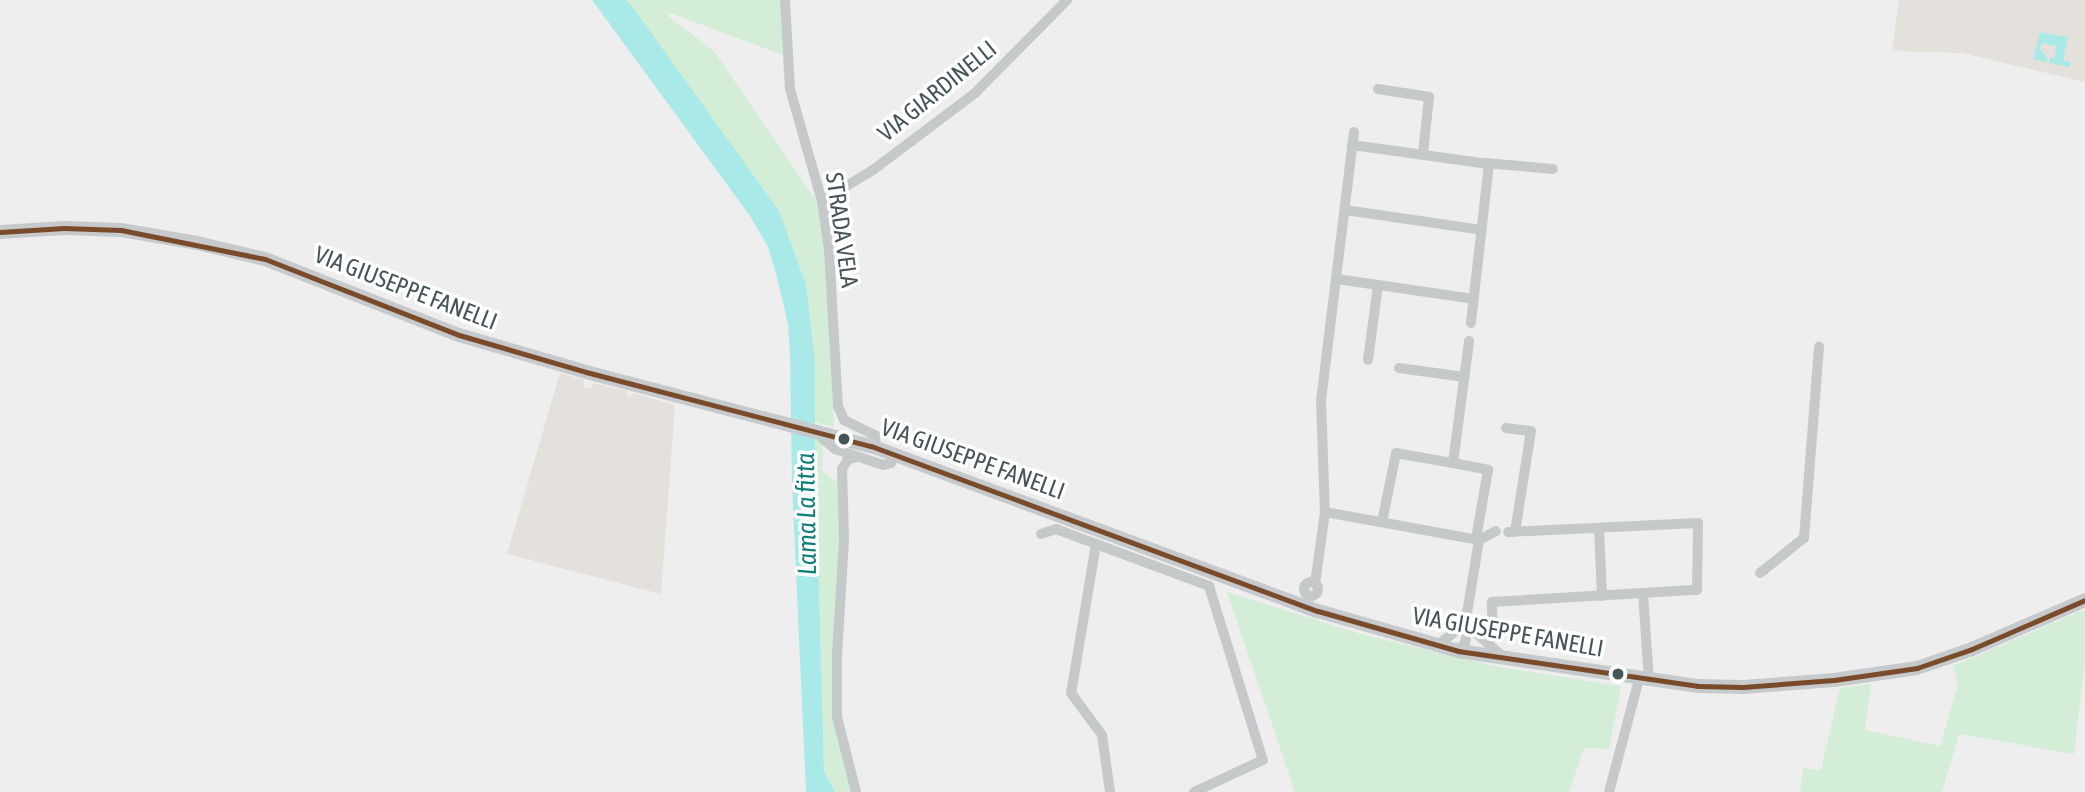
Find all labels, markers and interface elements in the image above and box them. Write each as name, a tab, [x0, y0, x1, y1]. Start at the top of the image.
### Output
street label: VIA GIARDINELLI	[872, 34, 1002, 148]
street label: STRADA VELA	[820, 171, 864, 289]
street label: VIA GIUSEPPE FANELLI	[311, 240, 501, 336]
street label: VIA GIUSEPPE FANELLI	[877, 412, 1069, 506]
unlabelled marker	[837, 432, 851, 446]
water label: Lama La fitta	[790, 453, 824, 575]
street label: VIA GIUSEPPE FANELLI	[1410, 601, 1606, 663]
unlabelled marker	[1611, 667, 1625, 681]

